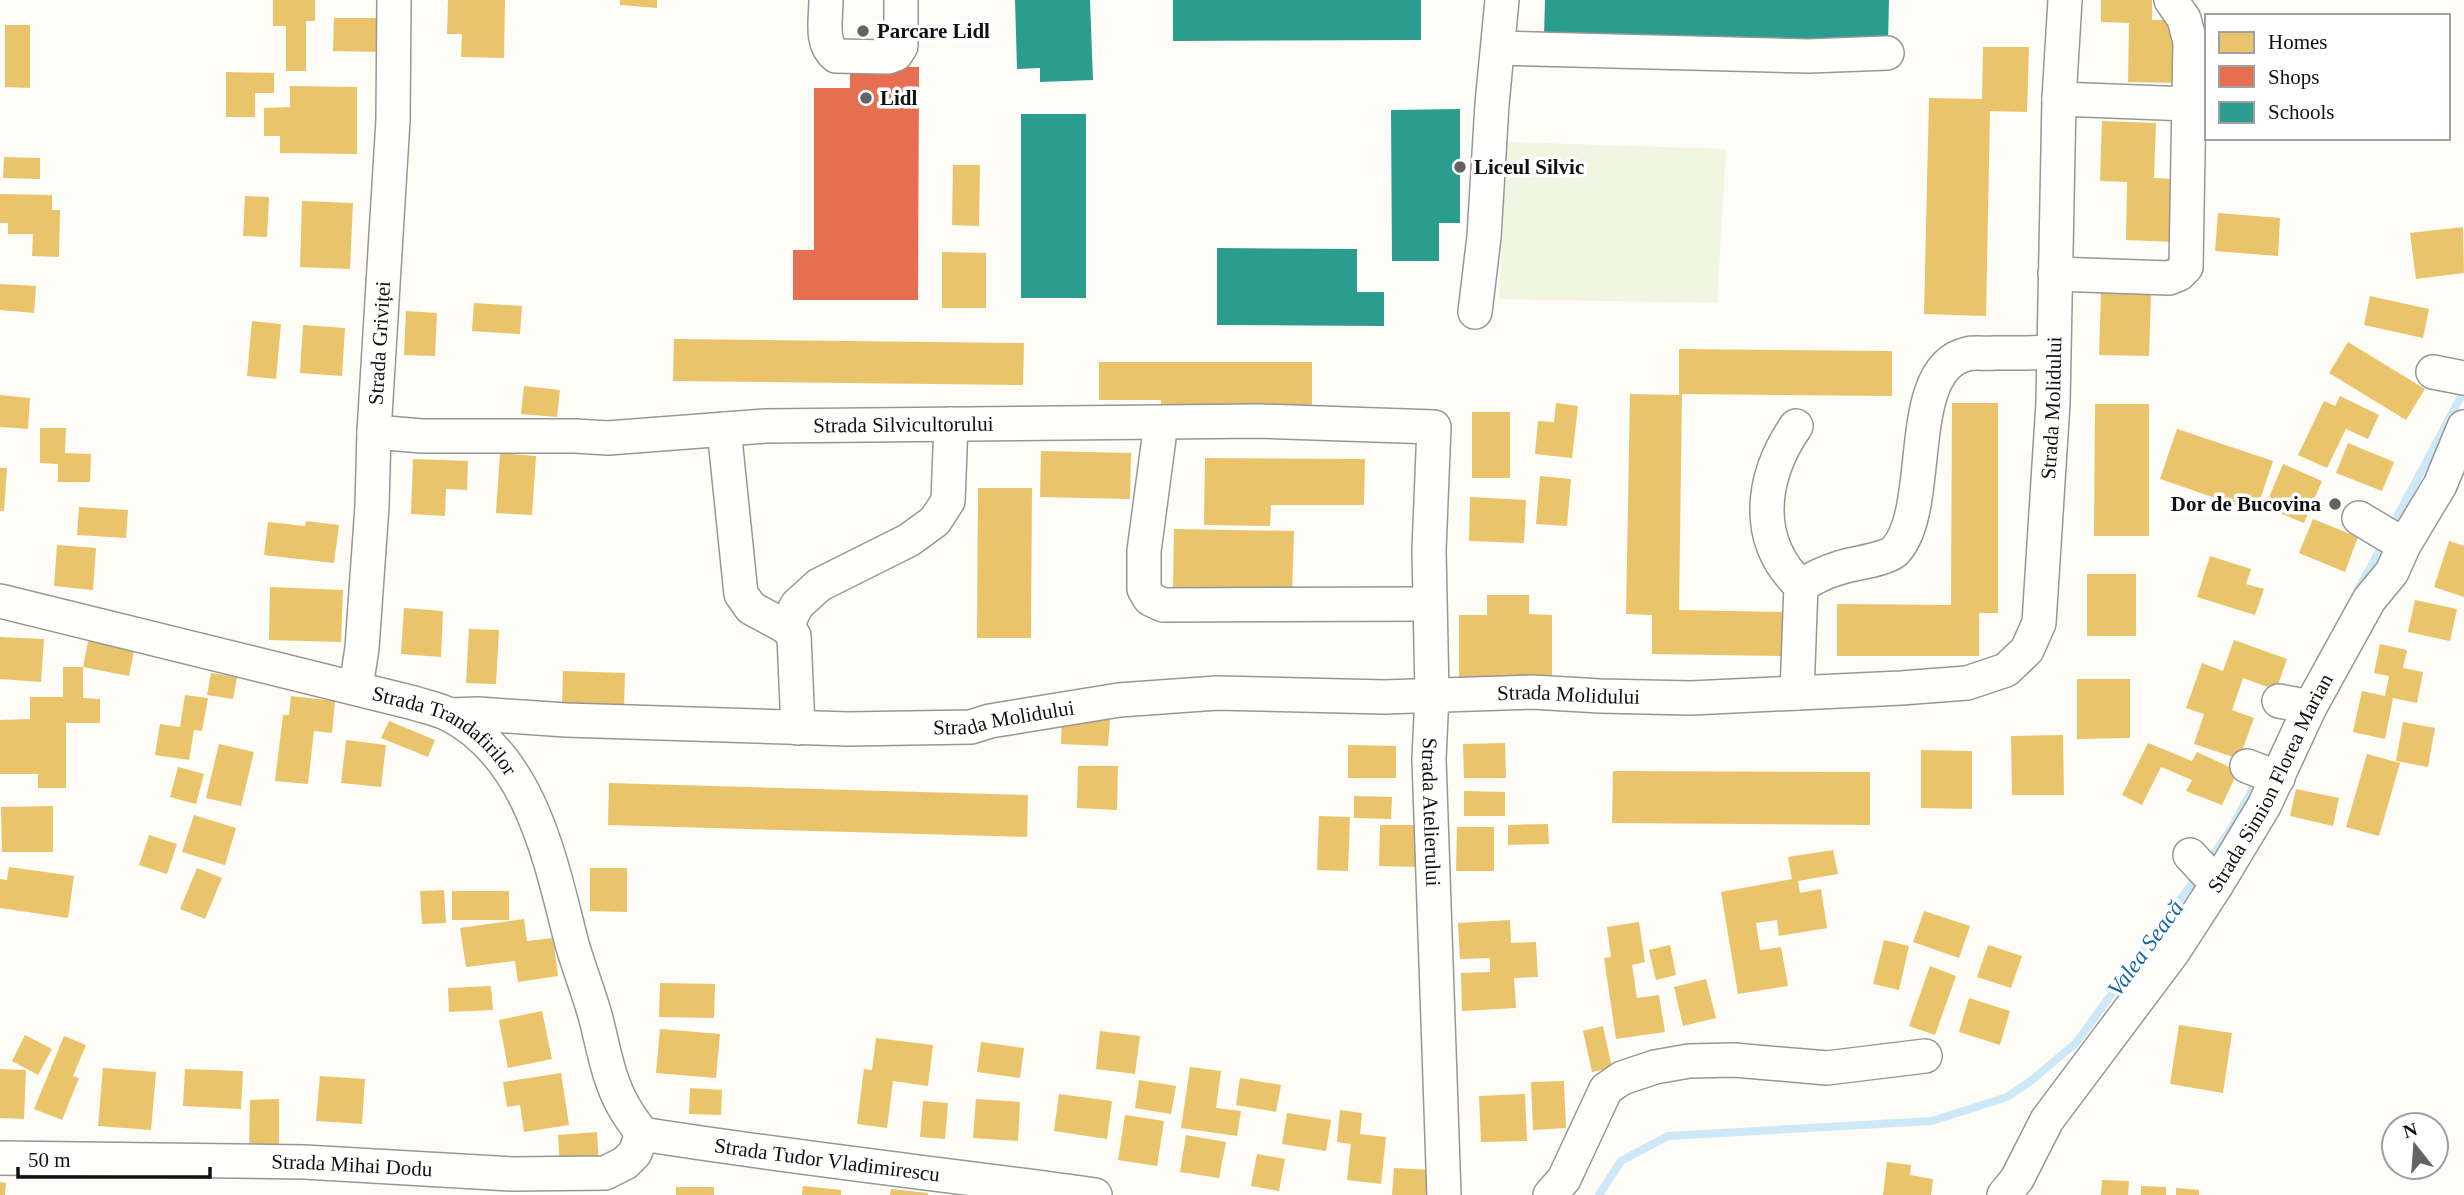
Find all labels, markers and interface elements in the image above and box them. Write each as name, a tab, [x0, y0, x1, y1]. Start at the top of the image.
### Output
legend	[2205, 14, 2450, 140]
place label: Parcare Lidl	[877, 19, 990, 43]
marker: Parcare Lidl	[855, 23, 871, 39]
text: Homes	[2268, 30, 2328, 54]
text: Shops	[2268, 65, 2319, 89]
place label: Lidl	[880, 86, 918, 110]
marker: Lidl	[858, 90, 874, 106]
text: Schools	[2268, 100, 2335, 124]
place label: Liceul Silvic	[1474, 155, 1584, 179]
marker: Liceul Silvic	[1452, 159, 1468, 175]
street label: Strada Griviței	[364, 280, 395, 406]
street label: Strada Molidului	[2036, 336, 2066, 480]
street label: Strada Silvicultorului	[813, 412, 994, 438]
place label: Dor de Bucovina	[2171, 492, 2321, 516]
marker: Dor de Bucovina	[2327, 496, 2343, 512]
street label: Strada Simion Florea Marian	[2203, 669, 2338, 897]
street label: Strada Molidului	[1497, 680, 1640, 709]
street label: Strada Trandafirilor	[370, 681, 522, 780]
street label: Strada Molidului	[933, 695, 1076, 740]
street label: Strada Atelierului	[1417, 737, 1445, 887]
water label: Valea Seacă	[2102, 896, 2188, 1001]
north arrow	[2380, 1111, 2450, 1181]
text: N	[2401, 1118, 2420, 1142]
street label: Strada Tudor Vladimirescu	[713, 1133, 942, 1187]
scale bar	[18, 1136, 210, 1180]
text: 50 m	[28, 1148, 71, 1172]
street label: Strada Mihai Dodu	[271, 1150, 433, 1181]

